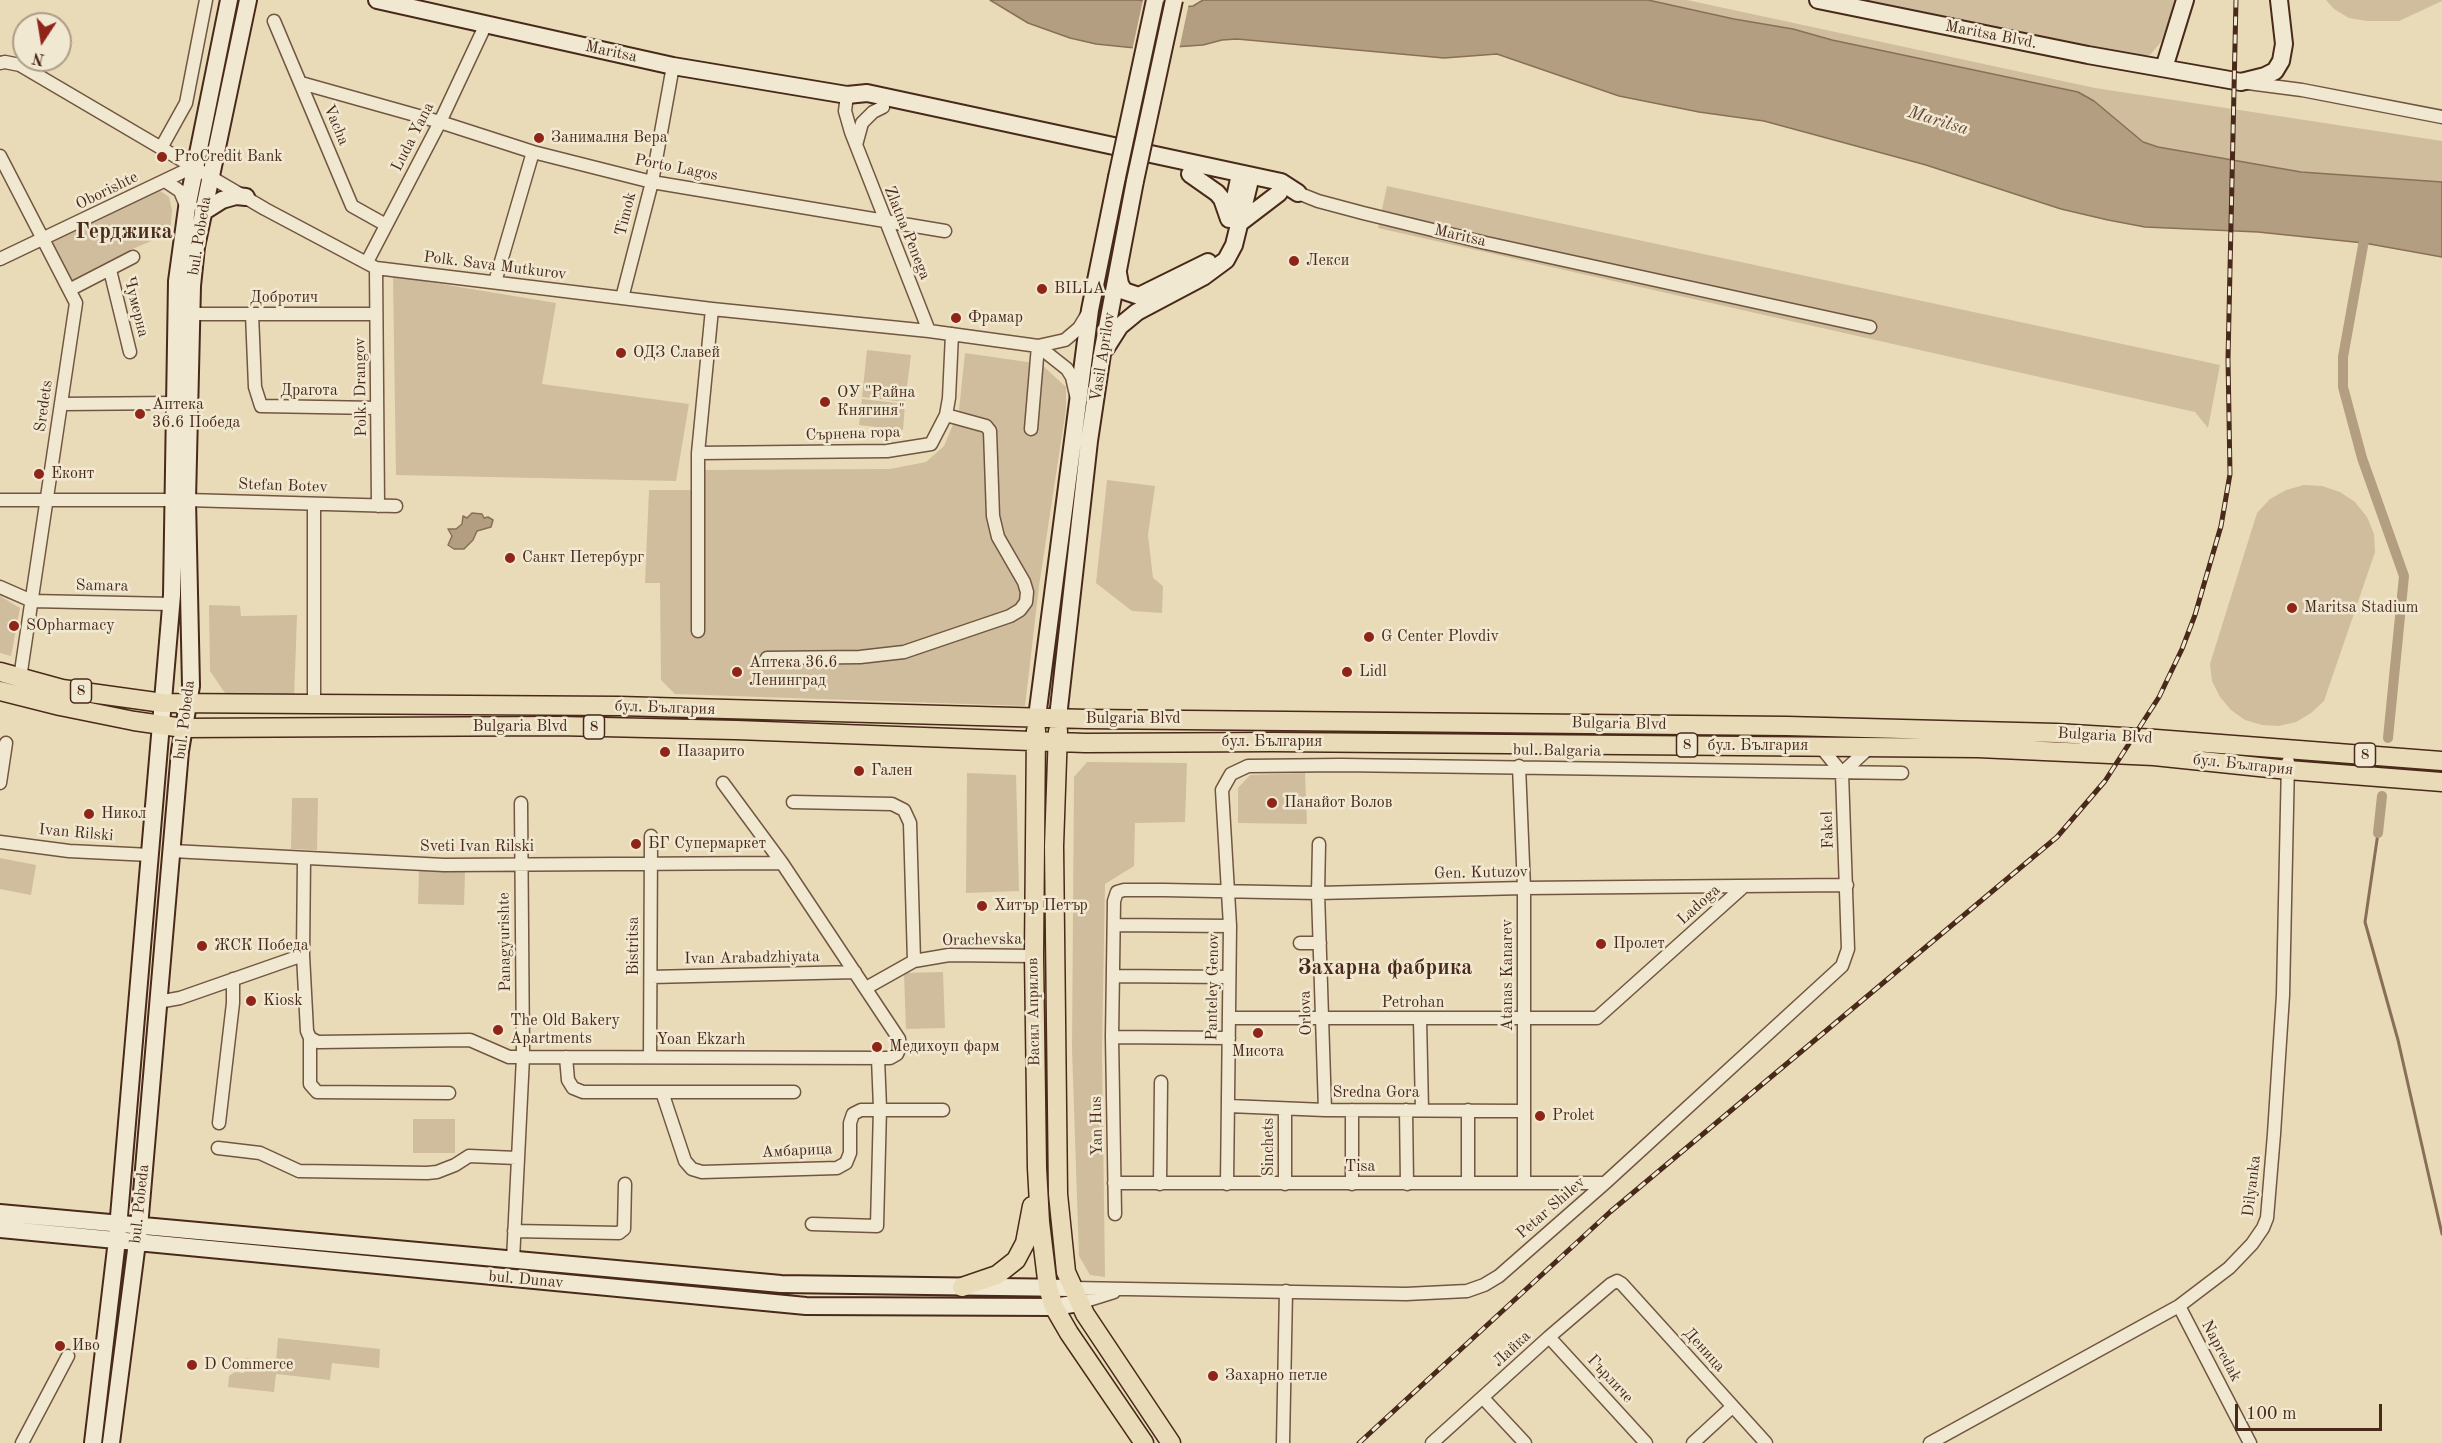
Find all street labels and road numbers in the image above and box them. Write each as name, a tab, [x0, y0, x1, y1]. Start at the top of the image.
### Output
street label: Maritsa Blvd.	[1944, 17, 2038, 53]
street label: Maritsa	[583, 37, 639, 67]
street label: Luda Yana	[387, 99, 439, 175]
street label: Vacha	[319, 102, 353, 148]
street label: Porto Lagos	[633, 150, 719, 186]
street label: Oborishte	[73, 168, 141, 214]
street label: Zlatna Penega	[880, 183, 934, 283]
street label: Timok	[611, 190, 641, 238]
street label: bul. Pobeda	[184, 195, 216, 277]
street label: Maritsa	[1432, 221, 1488, 251]
street label: Polk. Sava Mutkurov	[422, 248, 568, 284]
street label: Чумерна	[119, 275, 153, 339]
street label: Добротич	[250, 288, 318, 308]
street label: Vasil Aprilov	[1086, 311, 1120, 403]
street label: Polk. Drangov	[351, 337, 371, 437]
street label: Sredets	[31, 379, 57, 433]
street label: Драгота	[280, 381, 338, 401]
street label: Сърнена гора	[805, 423, 901, 445]
street label: Stefan Botev	[238, 475, 328, 497]
street label: Samara	[75, 576, 129, 596]
road number: 8	[70, 679, 92, 703]
street label: bul. Pobeda	[171, 679, 199, 761]
street label: бул. България	[614, 697, 716, 719]
street label: Bulgaria Blvd	[1085, 709, 1181, 729]
street label: Bulgaria Blvd	[1571, 714, 1667, 734]
road number: 8	[584, 715, 604, 739]
street label: Bulgaria Blvd	[472, 717, 568, 737]
street label: Bulgaria Blvd	[2057, 724, 2153, 748]
street label: бул. България	[1222, 732, 1322, 752]
road number: 8	[1676, 733, 1698, 757]
street label: бул. България	[1708, 736, 1808, 756]
street label: bul. Balgaria	[1513, 741, 1601, 761]
road number: 8	[2354, 743, 2376, 767]
street label: бул. България	[2192, 750, 2294, 780]
street label: Fakel	[1818, 811, 1838, 849]
street label: Ivan Rilski	[38, 820, 114, 846]
street label: Sveti Ivan Rilski	[420, 837, 534, 857]
street label: Gen. Kutuzov	[1434, 863, 1528, 883]
street label: Ladoga	[1673, 881, 1725, 929]
street label: Panagyurishte	[495, 892, 515, 992]
street label: Bistritsa	[624, 916, 644, 976]
street label: Atanas Kanarev	[1498, 919, 1518, 1031]
street label: Orachevska	[942, 930, 1022, 950]
street label: Panteley Genov	[1202, 933, 1224, 1041]
street label: Ivan Arabadzhiyata	[684, 947, 820, 969]
street label: Васил Априлов	[1023, 958, 1045, 1066]
street label: Orlova	[1296, 990, 1316, 1036]
street label: Petrohan	[1382, 993, 1444, 1013]
street label: Yoan Ekzarh	[656, 1030, 746, 1050]
street label: Sredna Gora	[1332, 1083, 1420, 1103]
street label: Yan Hus	[1087, 1096, 1107, 1156]
street label: Sinchets	[1259, 1118, 1279, 1176]
street label: Амбарица	[761, 1140, 833, 1162]
street label: Dilyanka	[2239, 1154, 2265, 1218]
street label: Tisa	[1345, 1157, 1375, 1177]
street label: bul. Pobeda	[126, 1163, 154, 1245]
street label: Petar Shilev	[1513, 1173, 1589, 1243]
street label: bul. Dunav	[488, 1267, 564, 1293]
street label: Napredak	[2197, 1317, 2245, 1385]
street label: Деница	[1679, 1324, 1729, 1376]
street label: Лайка	[1489, 1327, 1535, 1371]
street label: Гърличе	[1583, 1351, 1637, 1407]

